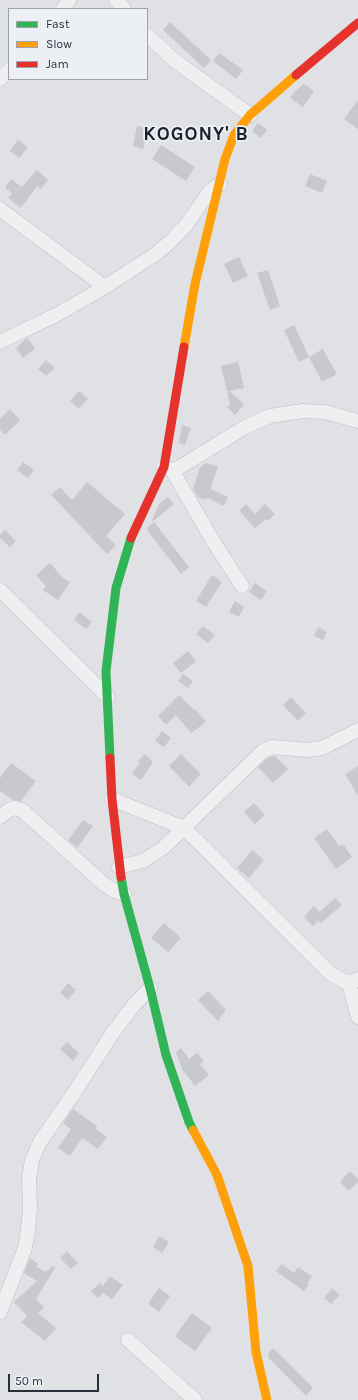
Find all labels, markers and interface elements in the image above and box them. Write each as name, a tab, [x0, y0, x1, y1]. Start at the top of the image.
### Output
legend	[8, 8, 148, 80]
text: Fast	[46, 17, 69, 31]
text: Slow	[46, 37, 72, 51]
text: Jam	[46, 57, 69, 71]
district label: KOGONY' B	[143, 124, 249, 146]
scale bar	[10, 1366, 101, 1392]
text: 50 m	[15, 1374, 43, 1388]

